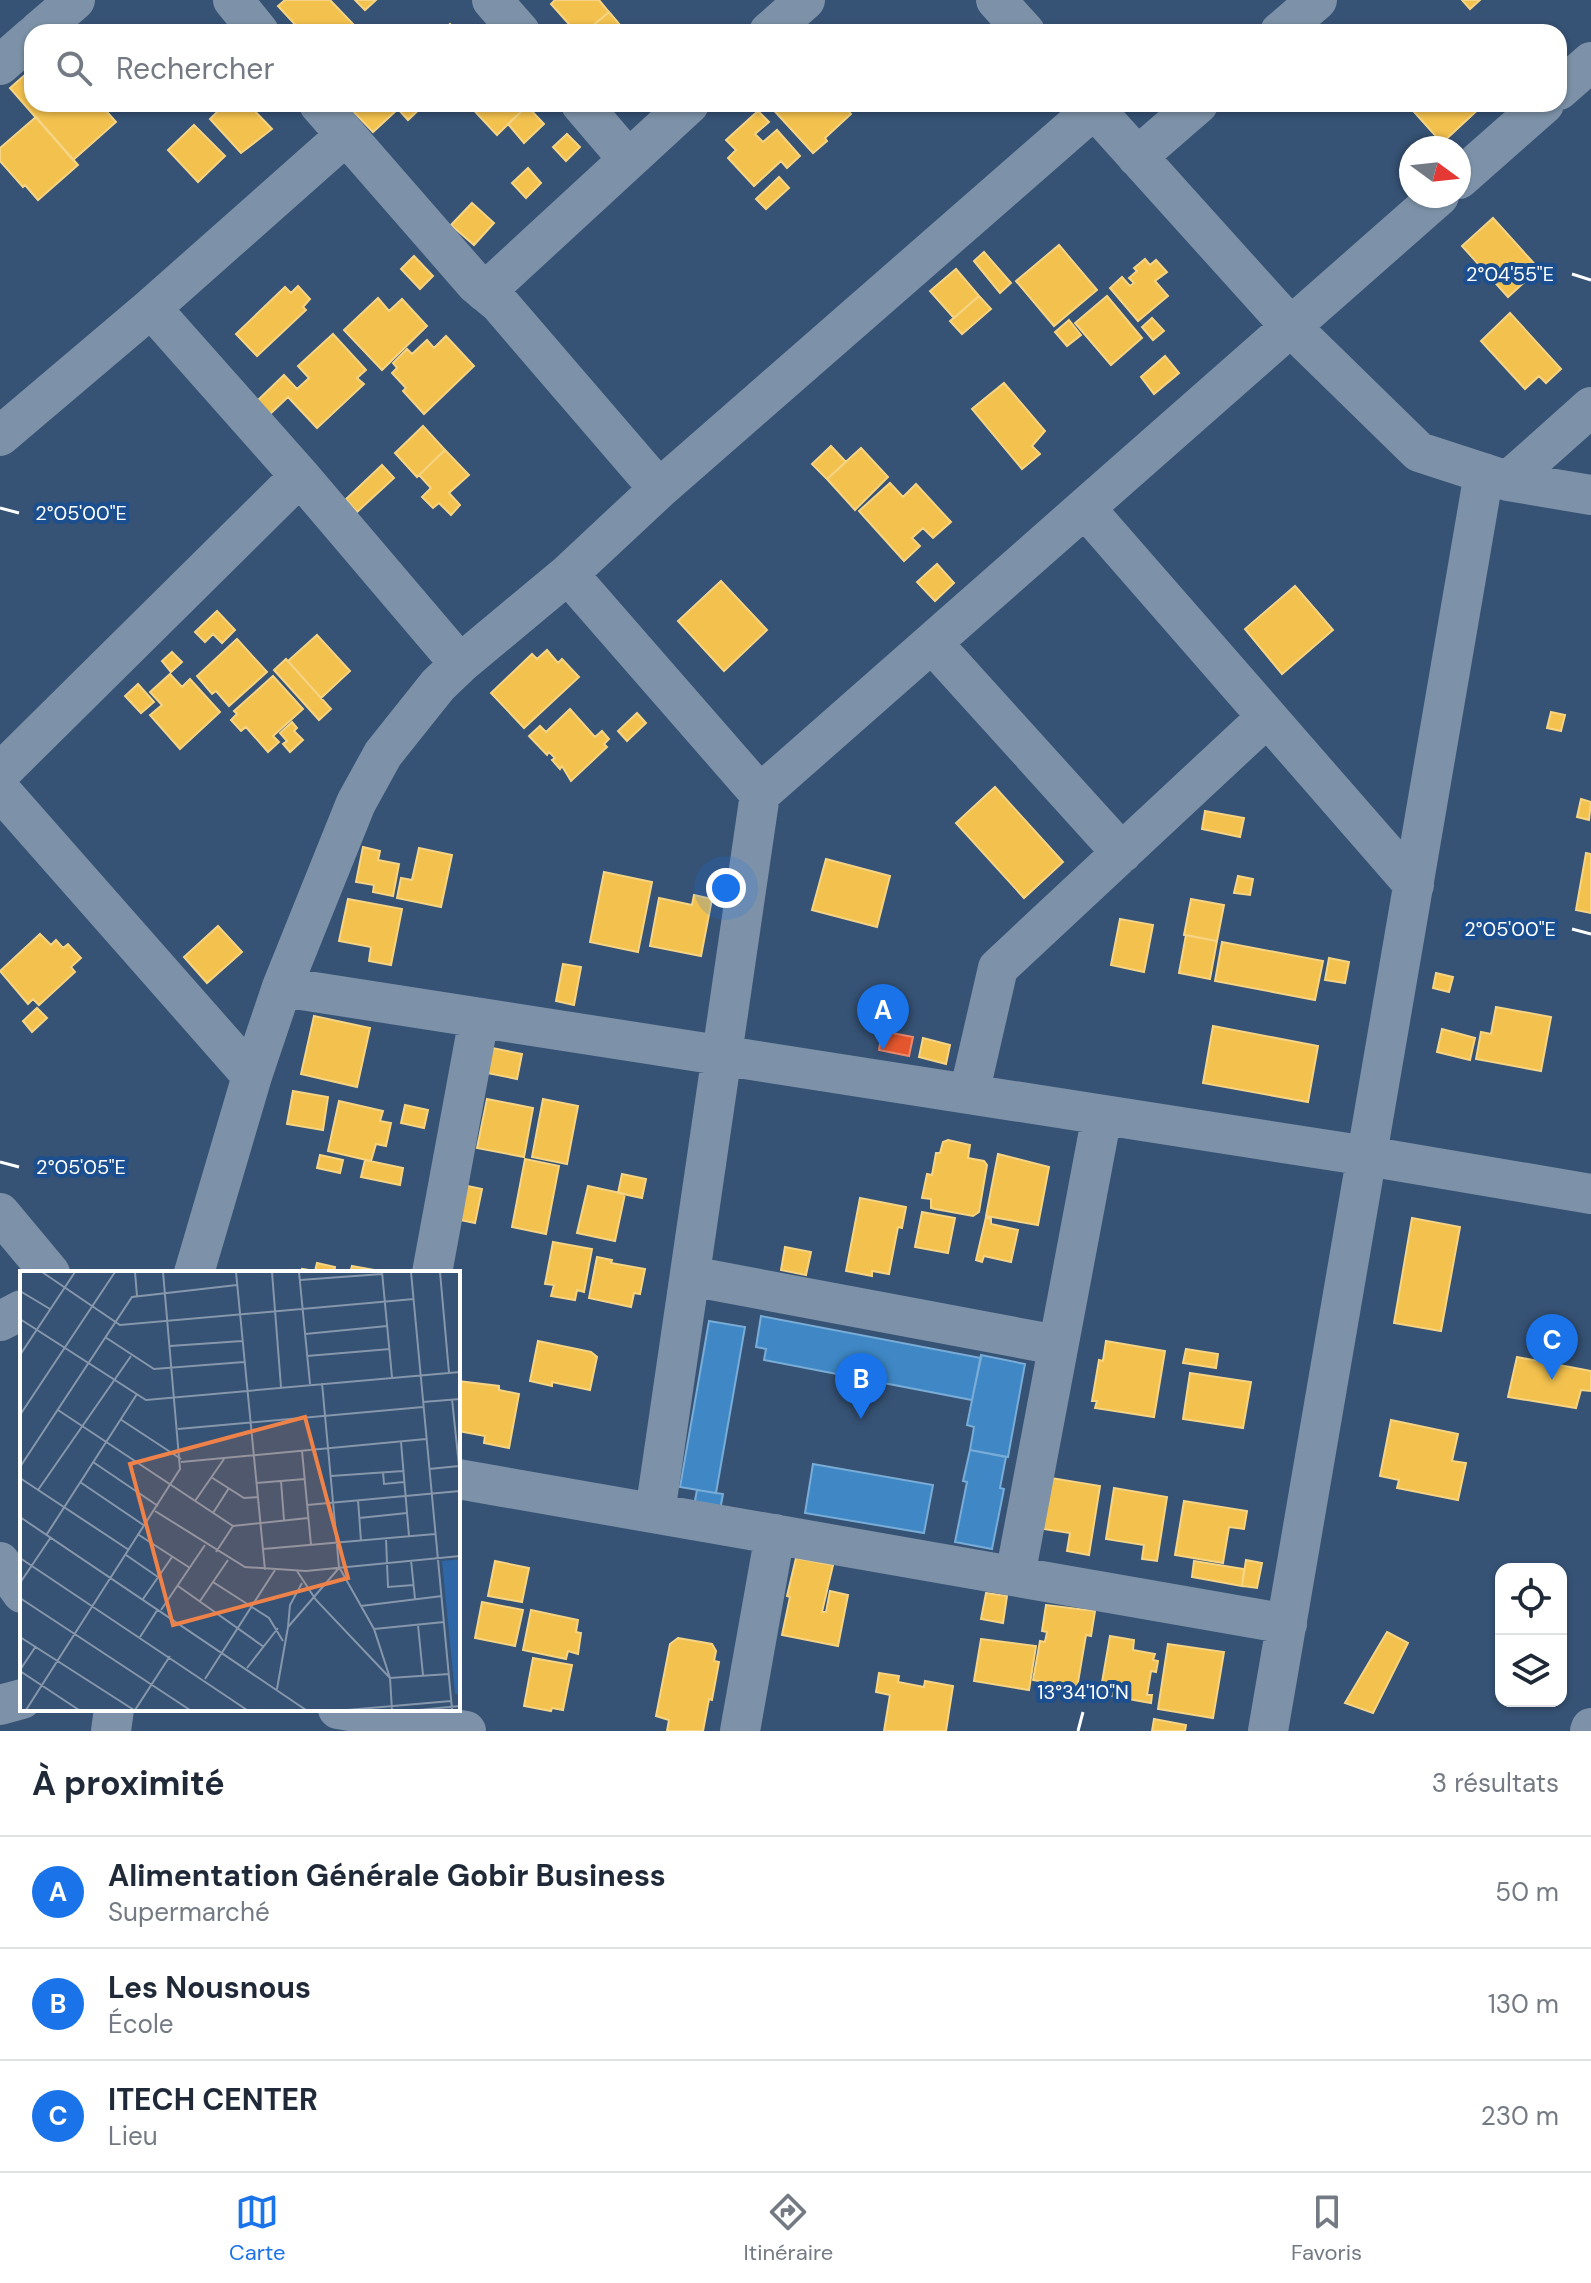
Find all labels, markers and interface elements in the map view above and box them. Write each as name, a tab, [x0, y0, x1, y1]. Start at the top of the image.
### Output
search box	[24, 24, 1567, 112]
icon: search	[52, 46, 96, 90]
text: Rechercher	[116, 49, 275, 88]
north arrow	[1399, 136, 1471, 208]
text: 2°04'55"E	[1466, 261, 1554, 287]
text: 2°05'00"E	[35, 500, 127, 526]
your location	[706, 868, 746, 908]
text: 2°05'00"E	[1464, 916, 1556, 942]
pin: A	[857, 984, 909, 1050]
text: 2°05'05"E	[36, 1154, 126, 1180]
inset map	[20, 1271, 460, 1711]
pin: C	[1526, 1314, 1578, 1380]
pin: B	[835, 1353, 887, 1419]
map controls	[1495, 1563, 1567, 1707]
button: locate	[1495, 1563, 1567, 1635]
button: layers	[1495, 1635, 1567, 1707]
text: 13°34'10"N	[1037, 1679, 1129, 1705]
text: À proximité	[32, 1761, 225, 1806]
text: 3 résultats	[1432, 1766, 1559, 1800]
text: Alimentation Générale Gobir Business	[108, 1856, 666, 1895]
text: A	[49, 1875, 67, 1909]
text: 50 m	[1495, 1875, 1559, 1909]
text: Supermarché	[108, 1895, 270, 1929]
text: Les Nousnous	[108, 1968, 311, 2007]
text: B	[50, 1987, 66, 2021]
text: 130 m	[1488, 1987, 1559, 2021]
text: École	[108, 2007, 174, 2041]
text: ITECH CENTER	[108, 2080, 318, 2119]
text: C	[48, 2099, 68, 2133]
text: 230 m	[1481, 2099, 1559, 2133]
text: Lieu	[108, 2119, 158, 2153]
tab: Carte	[229, 2190, 286, 2267]
tab: Itinéraire	[743, 2190, 833, 2267]
tab: Favoris	[1291, 2190, 1362, 2267]

